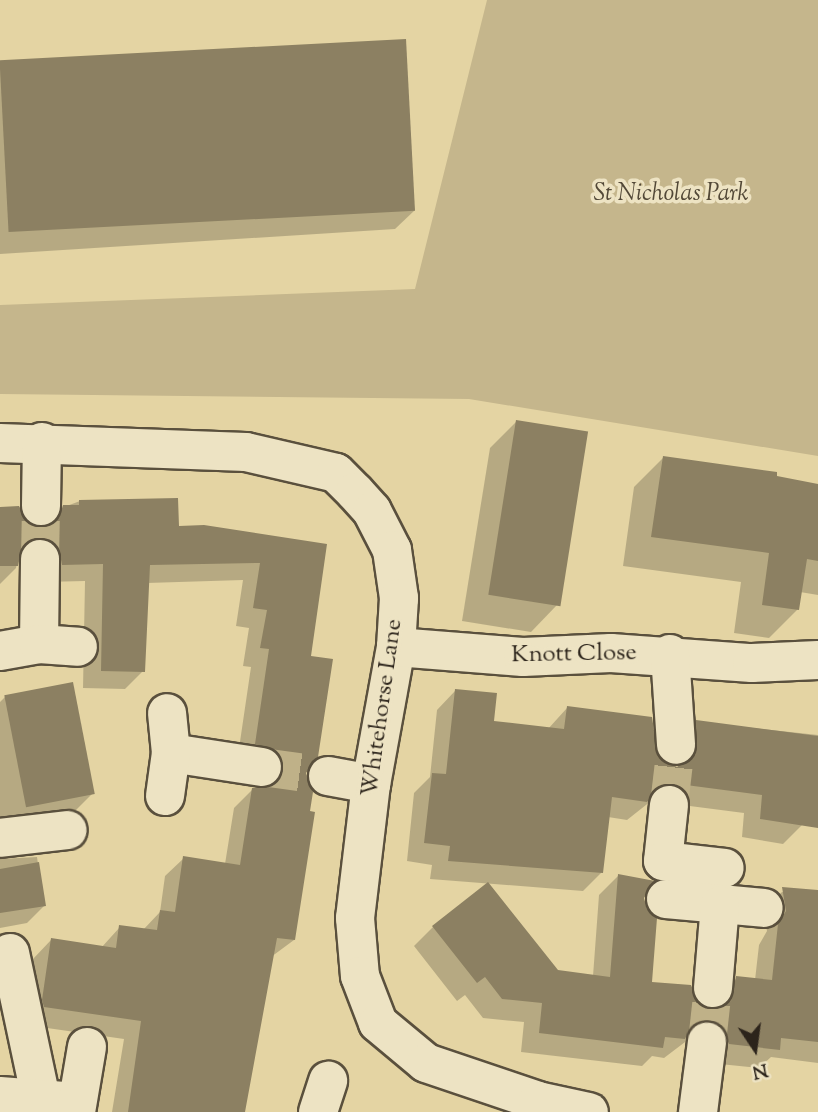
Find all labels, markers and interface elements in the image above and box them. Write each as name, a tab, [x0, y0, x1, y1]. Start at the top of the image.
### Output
park label: St Nicholas Park	[594, 181, 748, 209]
street label: Whitehorse Lane	[356, 617, 410, 799]
street label: Knott Close	[511, 640, 637, 670]
north arrow	[720, 1014, 790, 1084]
text: N	[749, 1055, 770, 1085]

